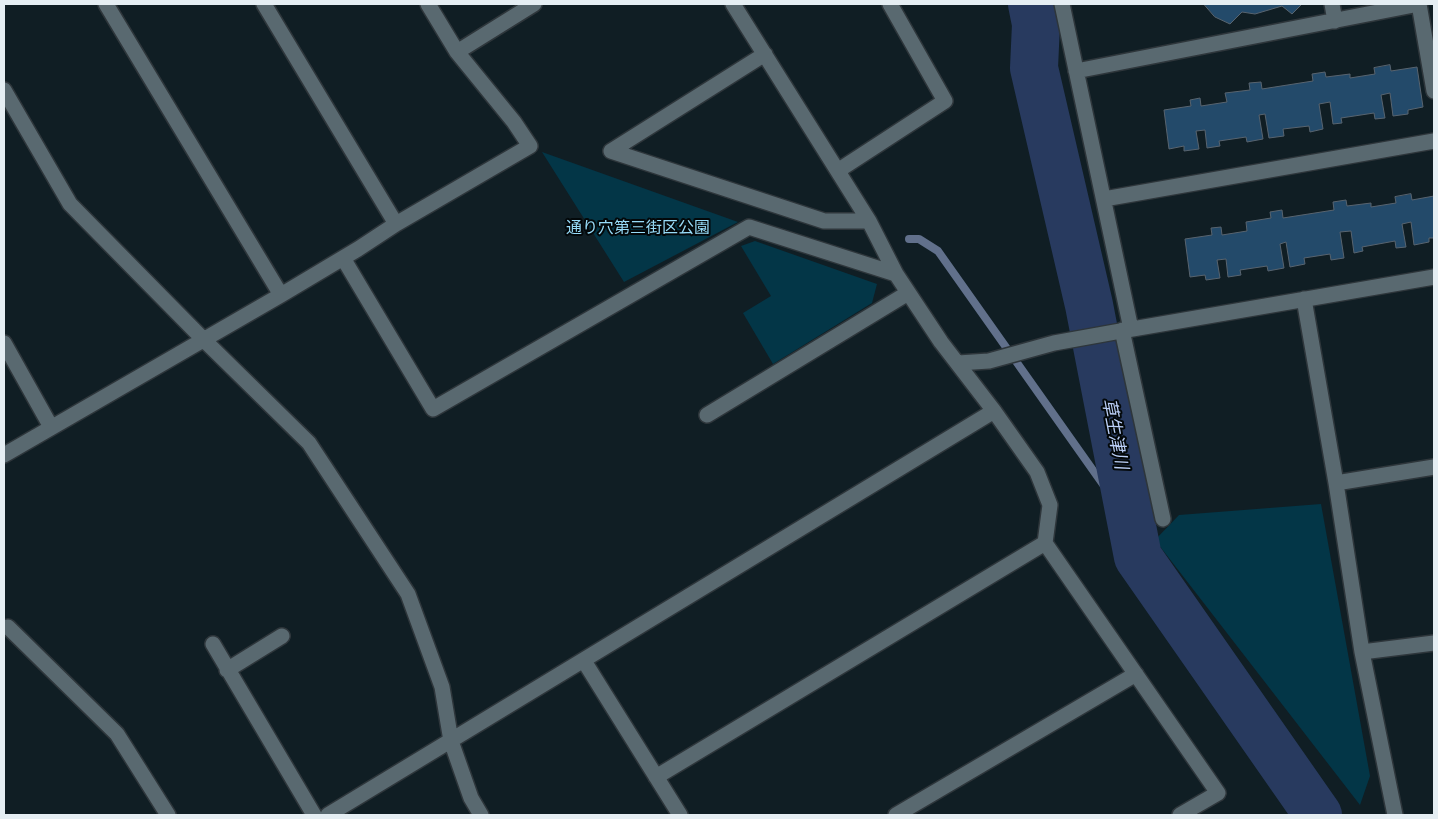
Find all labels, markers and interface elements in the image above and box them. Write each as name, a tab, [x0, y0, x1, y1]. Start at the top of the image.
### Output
park label: 通り穴第三街区公園	[566, 219, 710, 239]
water label: 草生津川	[1097, 397, 1131, 471]

